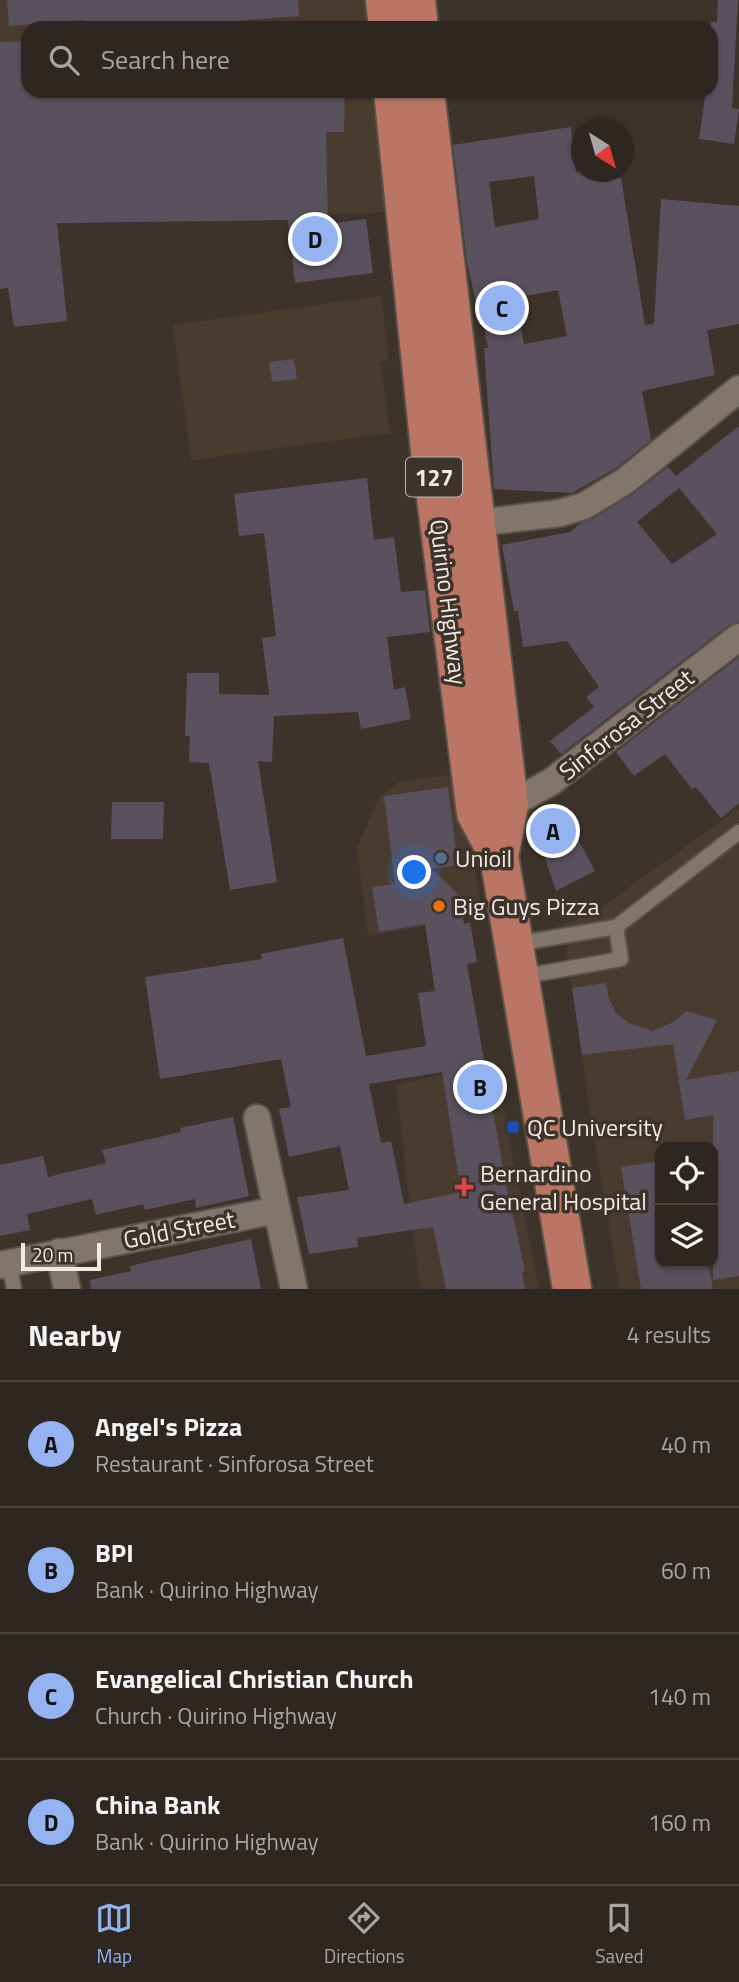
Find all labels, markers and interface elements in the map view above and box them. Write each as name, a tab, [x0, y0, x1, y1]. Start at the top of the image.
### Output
search box	[21, 21, 718, 98]
text: Search here	[101, 40, 230, 79]
icon: search	[45, 41, 83, 79]
north arrow	[571, 119, 634, 182]
pin: D	[292, 213, 338, 265]
pin: C	[479, 282, 525, 334]
road number: 127	[406, 457, 462, 496]
street label: Quirino Highway	[421, 517, 477, 687]
street label: Sinforosa Street	[551, 659, 702, 788]
pin: A	[530, 805, 576, 857]
place label: Unioil	[455, 840, 512, 876]
marker: Unioil	[433, 850, 449, 866]
your location	[397, 855, 431, 889]
place label: Big Guys Pizza	[453, 888, 599, 924]
marker: Big Guys Pizza	[431, 898, 447, 914]
pin: B	[457, 1061, 503, 1113]
place label: QC University	[527, 1109, 663, 1145]
marker: QC University	[505, 1119, 521, 1135]
map controls	[655, 1142, 718, 1268]
button: locate	[655, 1142, 718, 1205]
place label: Bernardino General Hospital	[480, 1155, 647, 1219]
marker: Bernardino General Hospital	[454, 1177, 474, 1197]
street label: Gold Street	[120, 1200, 238, 1257]
button: layers	[655, 1205, 718, 1268]
scale bar	[21, 1240, 102, 1272]
text: 20 m	[32, 1240, 73, 1269]
text: Nearby	[28, 1312, 121, 1358]
text: 4 results	[627, 1317, 711, 1352]
text: Angel's Pizza	[95, 1407, 242, 1446]
text: A	[44, 1427, 58, 1462]
text: 40 m	[661, 1427, 711, 1462]
text: Restaurant · Sinforosa Street	[95, 1446, 374, 1481]
text: BPI	[95, 1533, 134, 1572]
text: B	[44, 1553, 58, 1588]
text: 60 m	[661, 1553, 711, 1588]
text: Bank · Quirino Highway	[95, 1572, 319, 1607]
text: Evangelical Christian Church	[95, 1659, 414, 1698]
text: C	[45, 1679, 57, 1714]
text: 140 m	[648, 1679, 711, 1714]
text: Church · Quirino Highway	[95, 1698, 337, 1733]
text: China Bank	[95, 1785, 220, 1824]
text: D	[44, 1805, 58, 1840]
text: 160 m	[648, 1805, 711, 1840]
text: Bank · Quirino Highway	[95, 1824, 319, 1859]
tab: Map	[95, 1899, 133, 1970]
tab: Directions	[324, 1899, 405, 1970]
tab: Saved	[595, 1899, 644, 1970]

